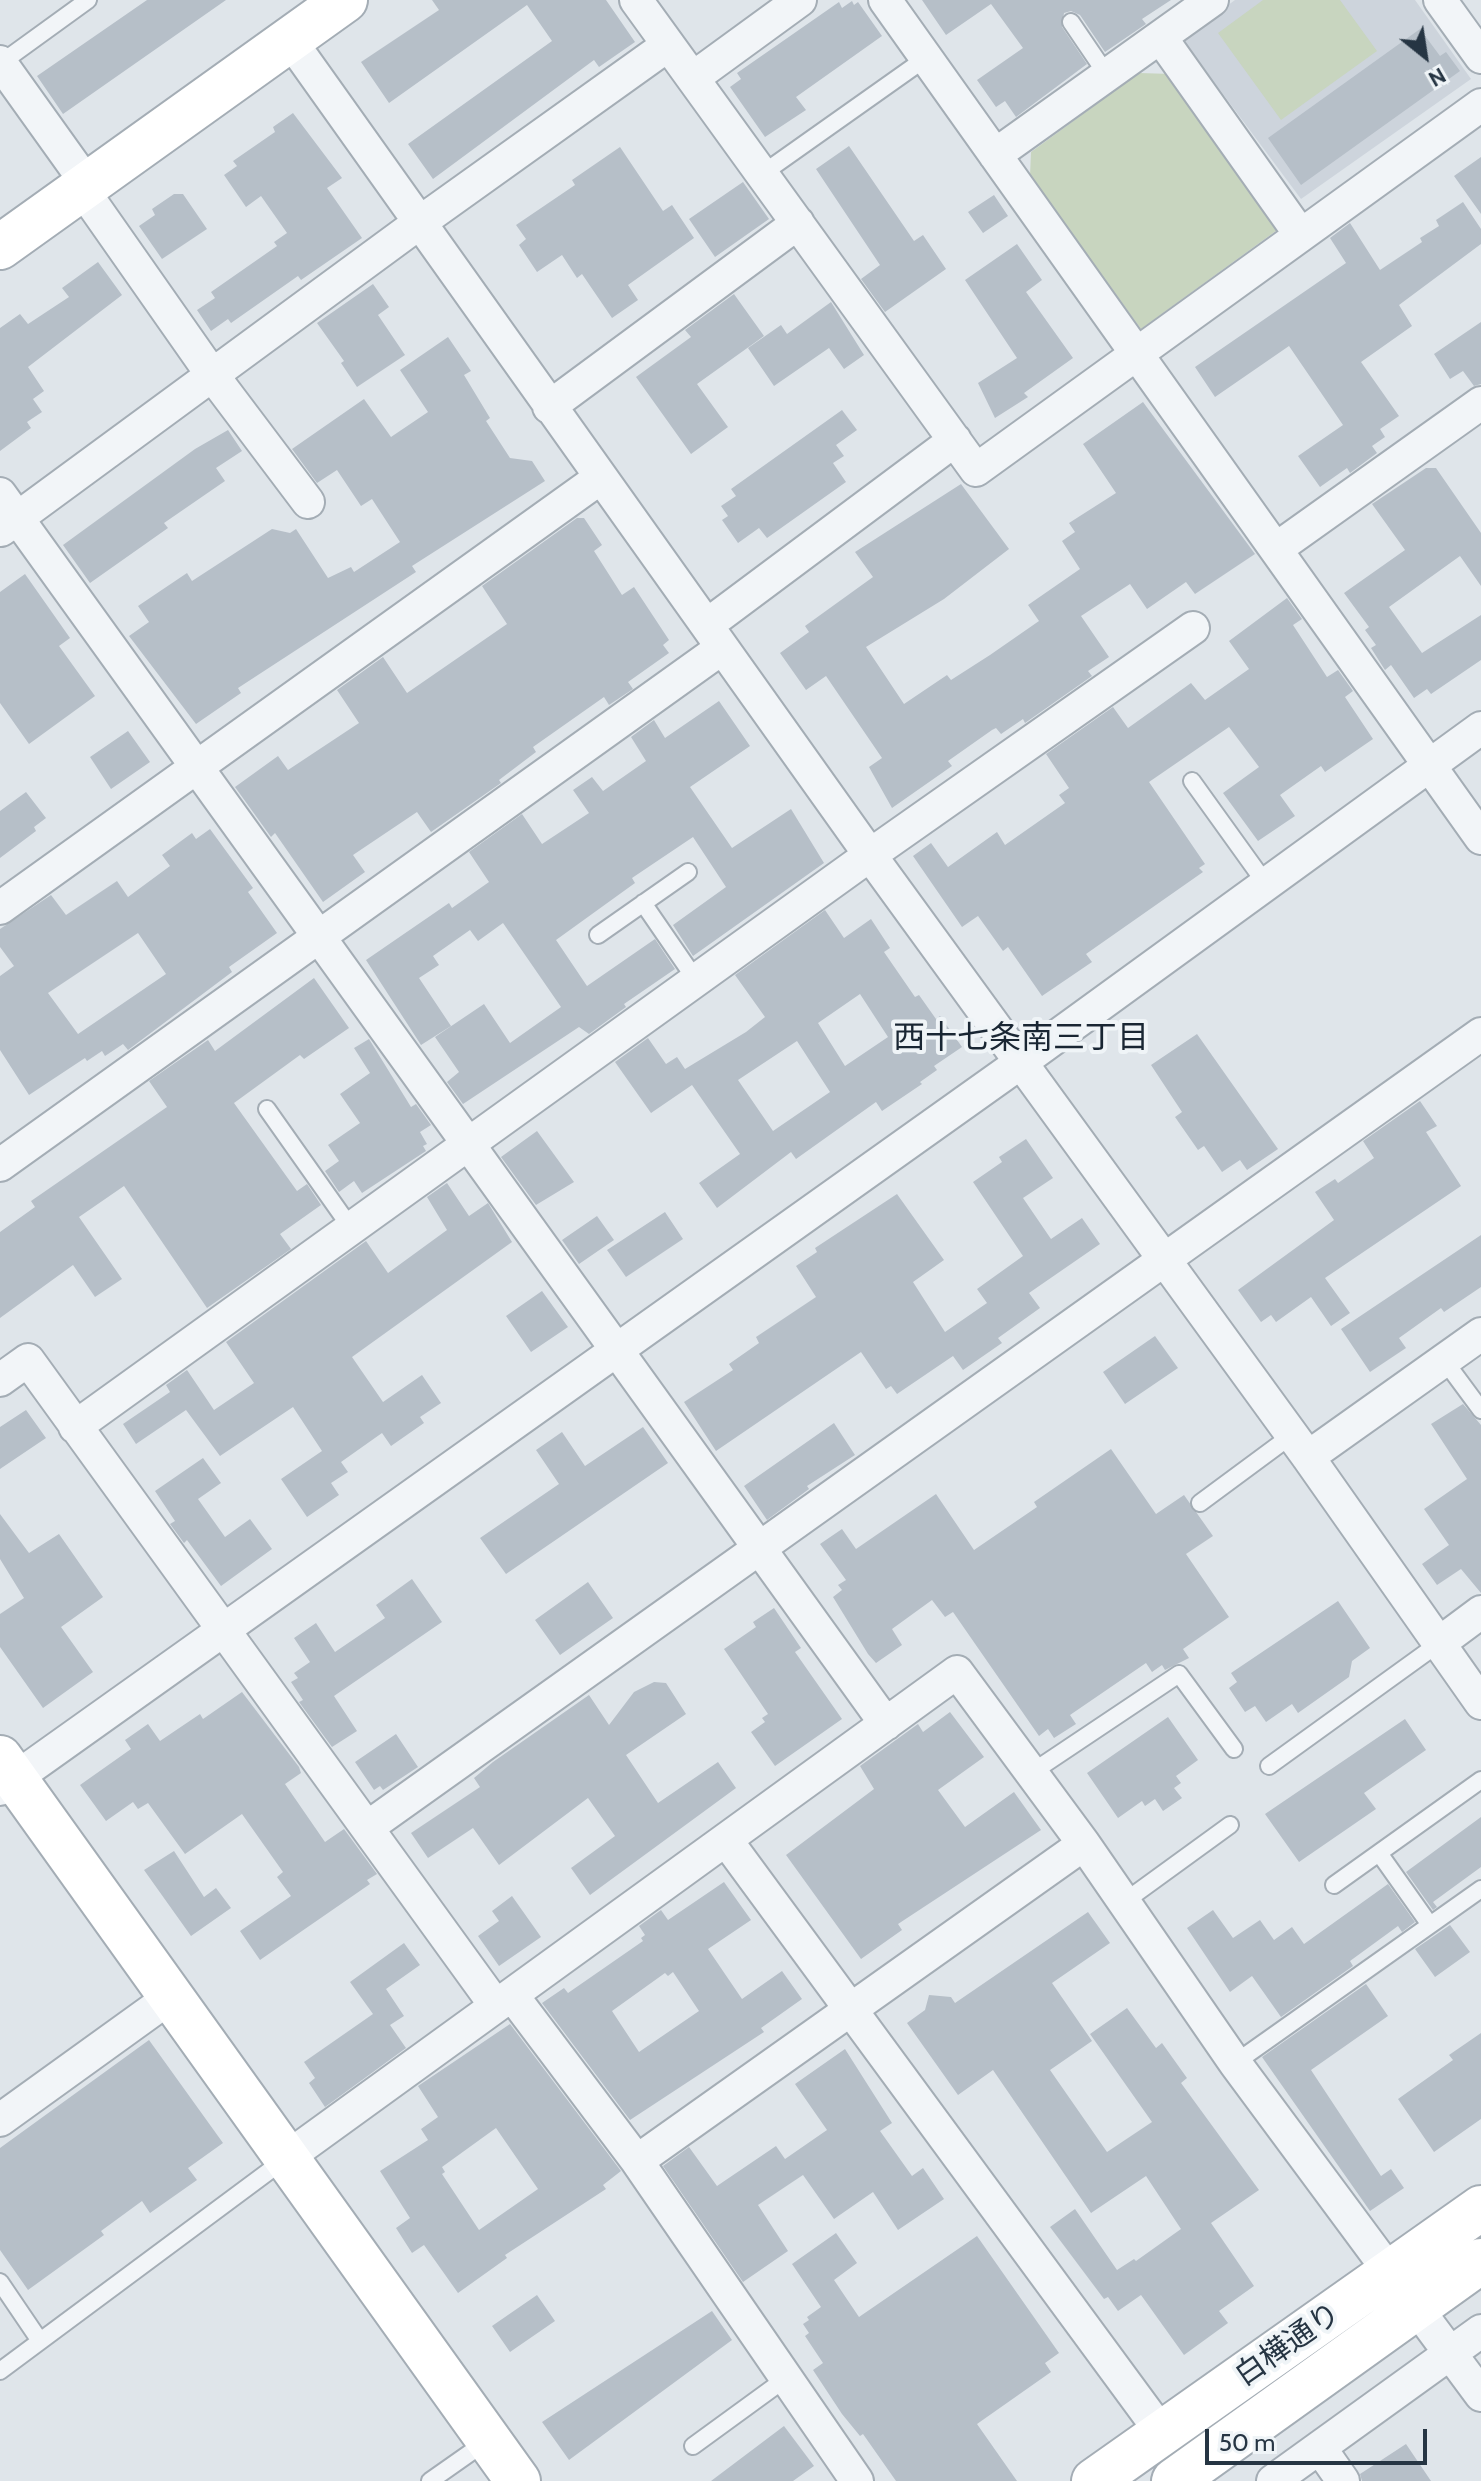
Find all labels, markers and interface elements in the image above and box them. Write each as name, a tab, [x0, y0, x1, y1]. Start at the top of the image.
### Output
north arrow	[1385, 16, 1465, 96]
text: N	[1424, 62, 1451, 93]
district label: 西十七条南三丁目	[893, 1020, 1149, 1058]
street label: 白樺通り	[1229, 2296, 1347, 2394]
scale bar	[1209, 2413, 1431, 2463]
text: 50 m	[1219, 2428, 1275, 2457]

